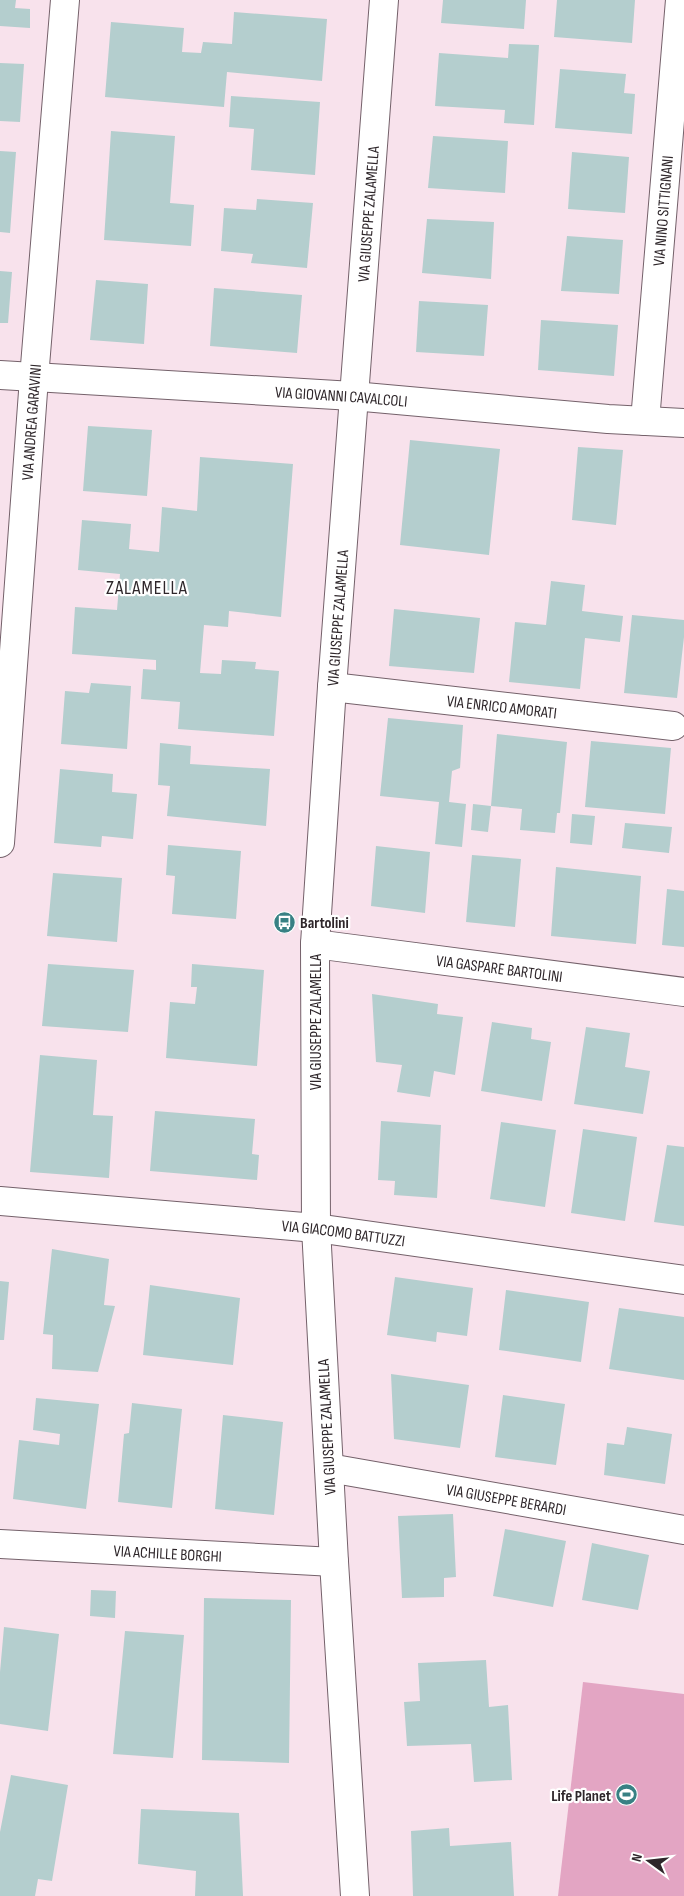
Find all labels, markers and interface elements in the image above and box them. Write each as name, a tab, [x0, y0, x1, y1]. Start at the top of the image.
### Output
street label: VIA GIUSEPPE ZALAMELLA	[355, 145, 384, 283]
street label: VIA NINO SITTIGNANI	[650, 155, 678, 267]
street label: VIA ANDREA GARAVINI	[19, 363, 46, 481]
street label: VIA GIOVANNI CAVALCOLI	[274, 383, 408, 412]
street label: VIA GIUSEPPE ZALAMELLA	[324, 549, 353, 687]
district label: ZALAMELLA	[106, 577, 188, 600]
street label: VIA ENRICO AMORATI	[446, 692, 558, 724]
bus stop icon: Bartolini	[272, 910, 296, 934]
place label: Bartolini	[300, 914, 349, 933]
street label: VIA GASPARE BARTOLINI	[435, 952, 564, 987]
street label: VIA GIUSEPPE ZALAMELLA	[307, 954, 326, 1090]
street label: VIA GIACOMO BATTUZZI	[281, 1217, 406, 1251]
street label: VIA GIUSEPPE ZALAMELLA	[314, 1358, 341, 1496]
street label: VIA GIUSEPPE BERARDI	[445, 1481, 568, 1520]
street label: VIA ACHILLE BORGHI	[113, 1542, 222, 1567]
sports icon: Life Planet	[615, 1783, 639, 1807]
place label: Life Planet	[551, 1787, 611, 1806]
north arrow	[624, 1836, 674, 1886]
text: N	[628, 1852, 646, 1864]

